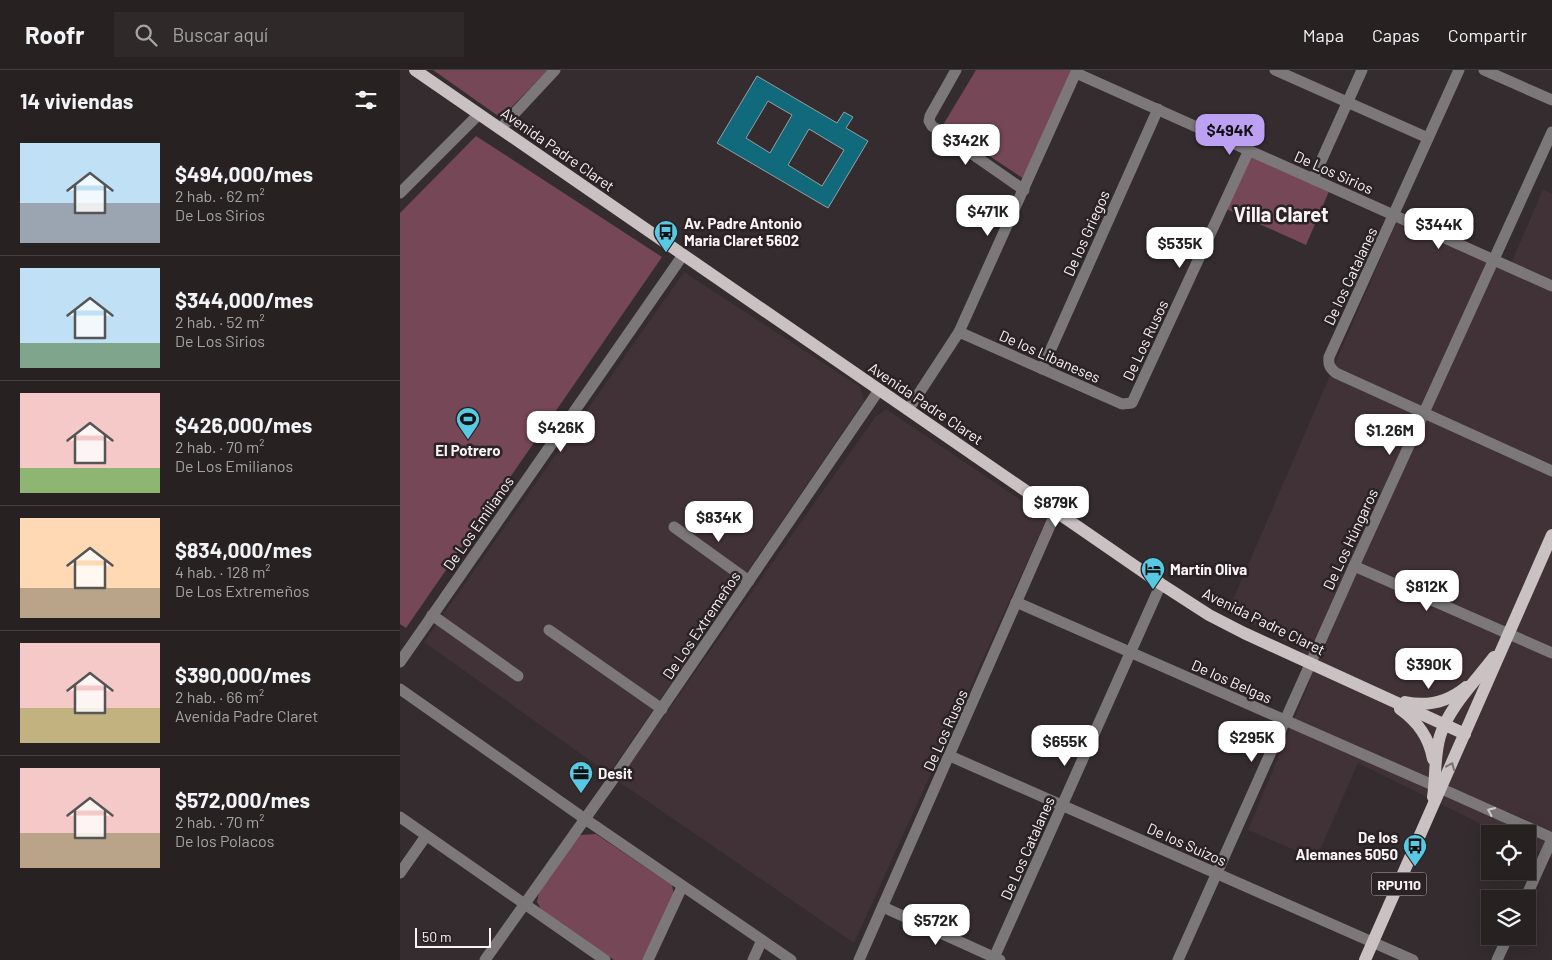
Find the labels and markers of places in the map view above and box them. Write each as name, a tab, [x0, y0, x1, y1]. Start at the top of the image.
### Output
pin: $494K	[1195, 114, 1265, 156]
pin: $342K	[931, 124, 1001, 166]
pin: $471K	[953, 194, 1023, 237]
pin: $344K	[1404, 208, 1474, 250]
place label: Av. Padre Antonio Maria Claret 5602	[684, 214, 802, 249]
bus stop icon: Av. Padre Antonio Maria Claret 5602	[653, 219, 679, 253]
pin: $535K	[1145, 226, 1215, 269]
sports icon: El Potrero	[455, 406, 481, 440]
pin: $426K	[526, 410, 596, 453]
pin: $1.26M	[1349, 414, 1431, 456]
place label: El Potrero	[435, 441, 501, 459]
pin: $879K	[1021, 486, 1091, 528]
pin: $834K	[684, 500, 754, 543]
hotel icon: Martín Oliva	[1140, 556, 1166, 590]
place label: Martín Oliva	[1170, 560, 1247, 578]
pin: $812K	[1392, 570, 1462, 612]
pin: $390K	[1394, 648, 1464, 690]
pin: $295K	[1217, 720, 1287, 763]
pin: $655K	[1030, 724, 1100, 767]
office icon: Desit	[568, 760, 594, 794]
place label: Desit	[598, 764, 633, 782]
place label: De los Alemanes 5050	[1296, 828, 1398, 863]
bus stop icon: De los Alemanes 5050	[1402, 833, 1428, 867]
pin: $572K	[901, 904, 971, 946]

